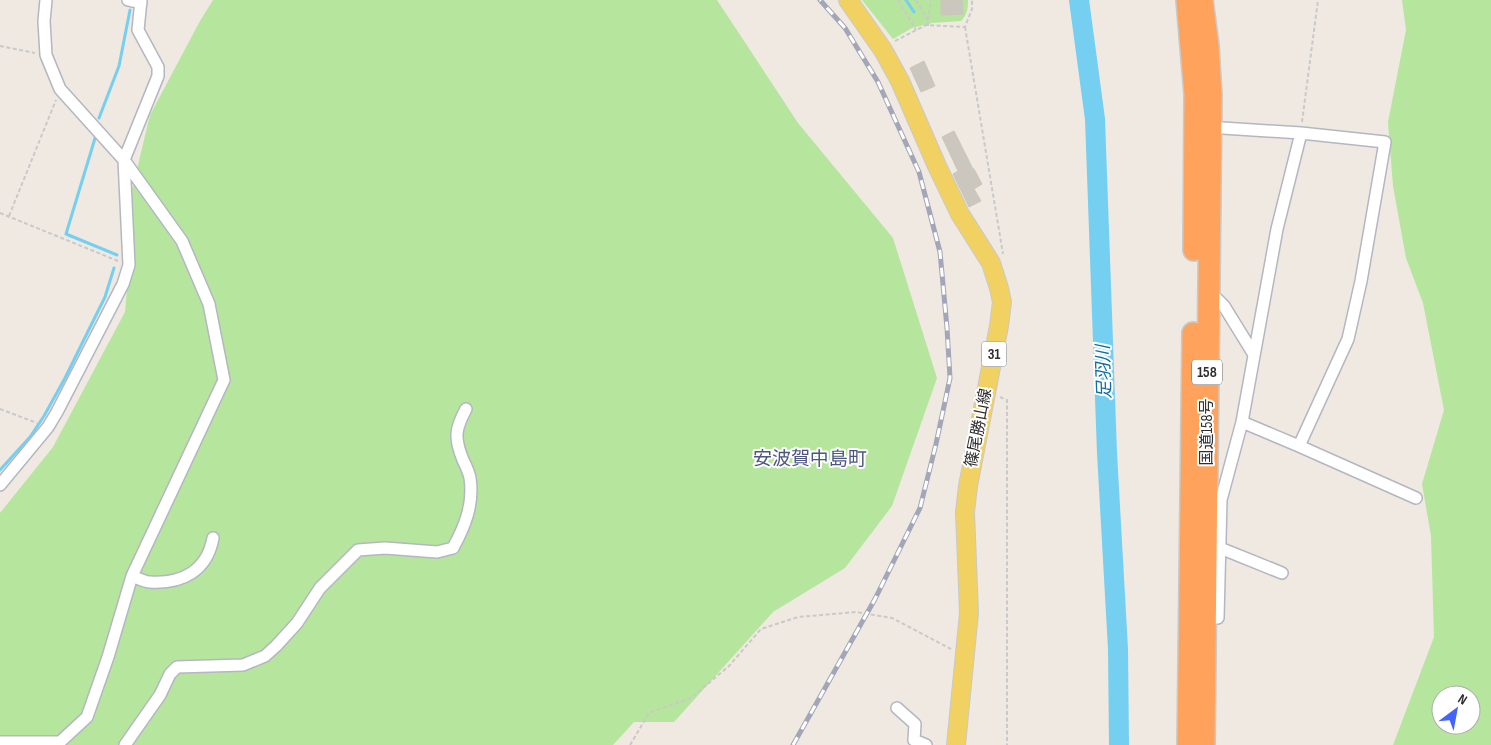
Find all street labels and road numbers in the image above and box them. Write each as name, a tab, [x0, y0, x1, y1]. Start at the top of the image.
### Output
road number: 31	[982, 342, 1006, 366]
road number: 158	[1192, 360, 1222, 384]
street label: 篠尾勝山線	[962, 387, 996, 469]
street label: 国道158号	[1198, 398, 1217, 466]

